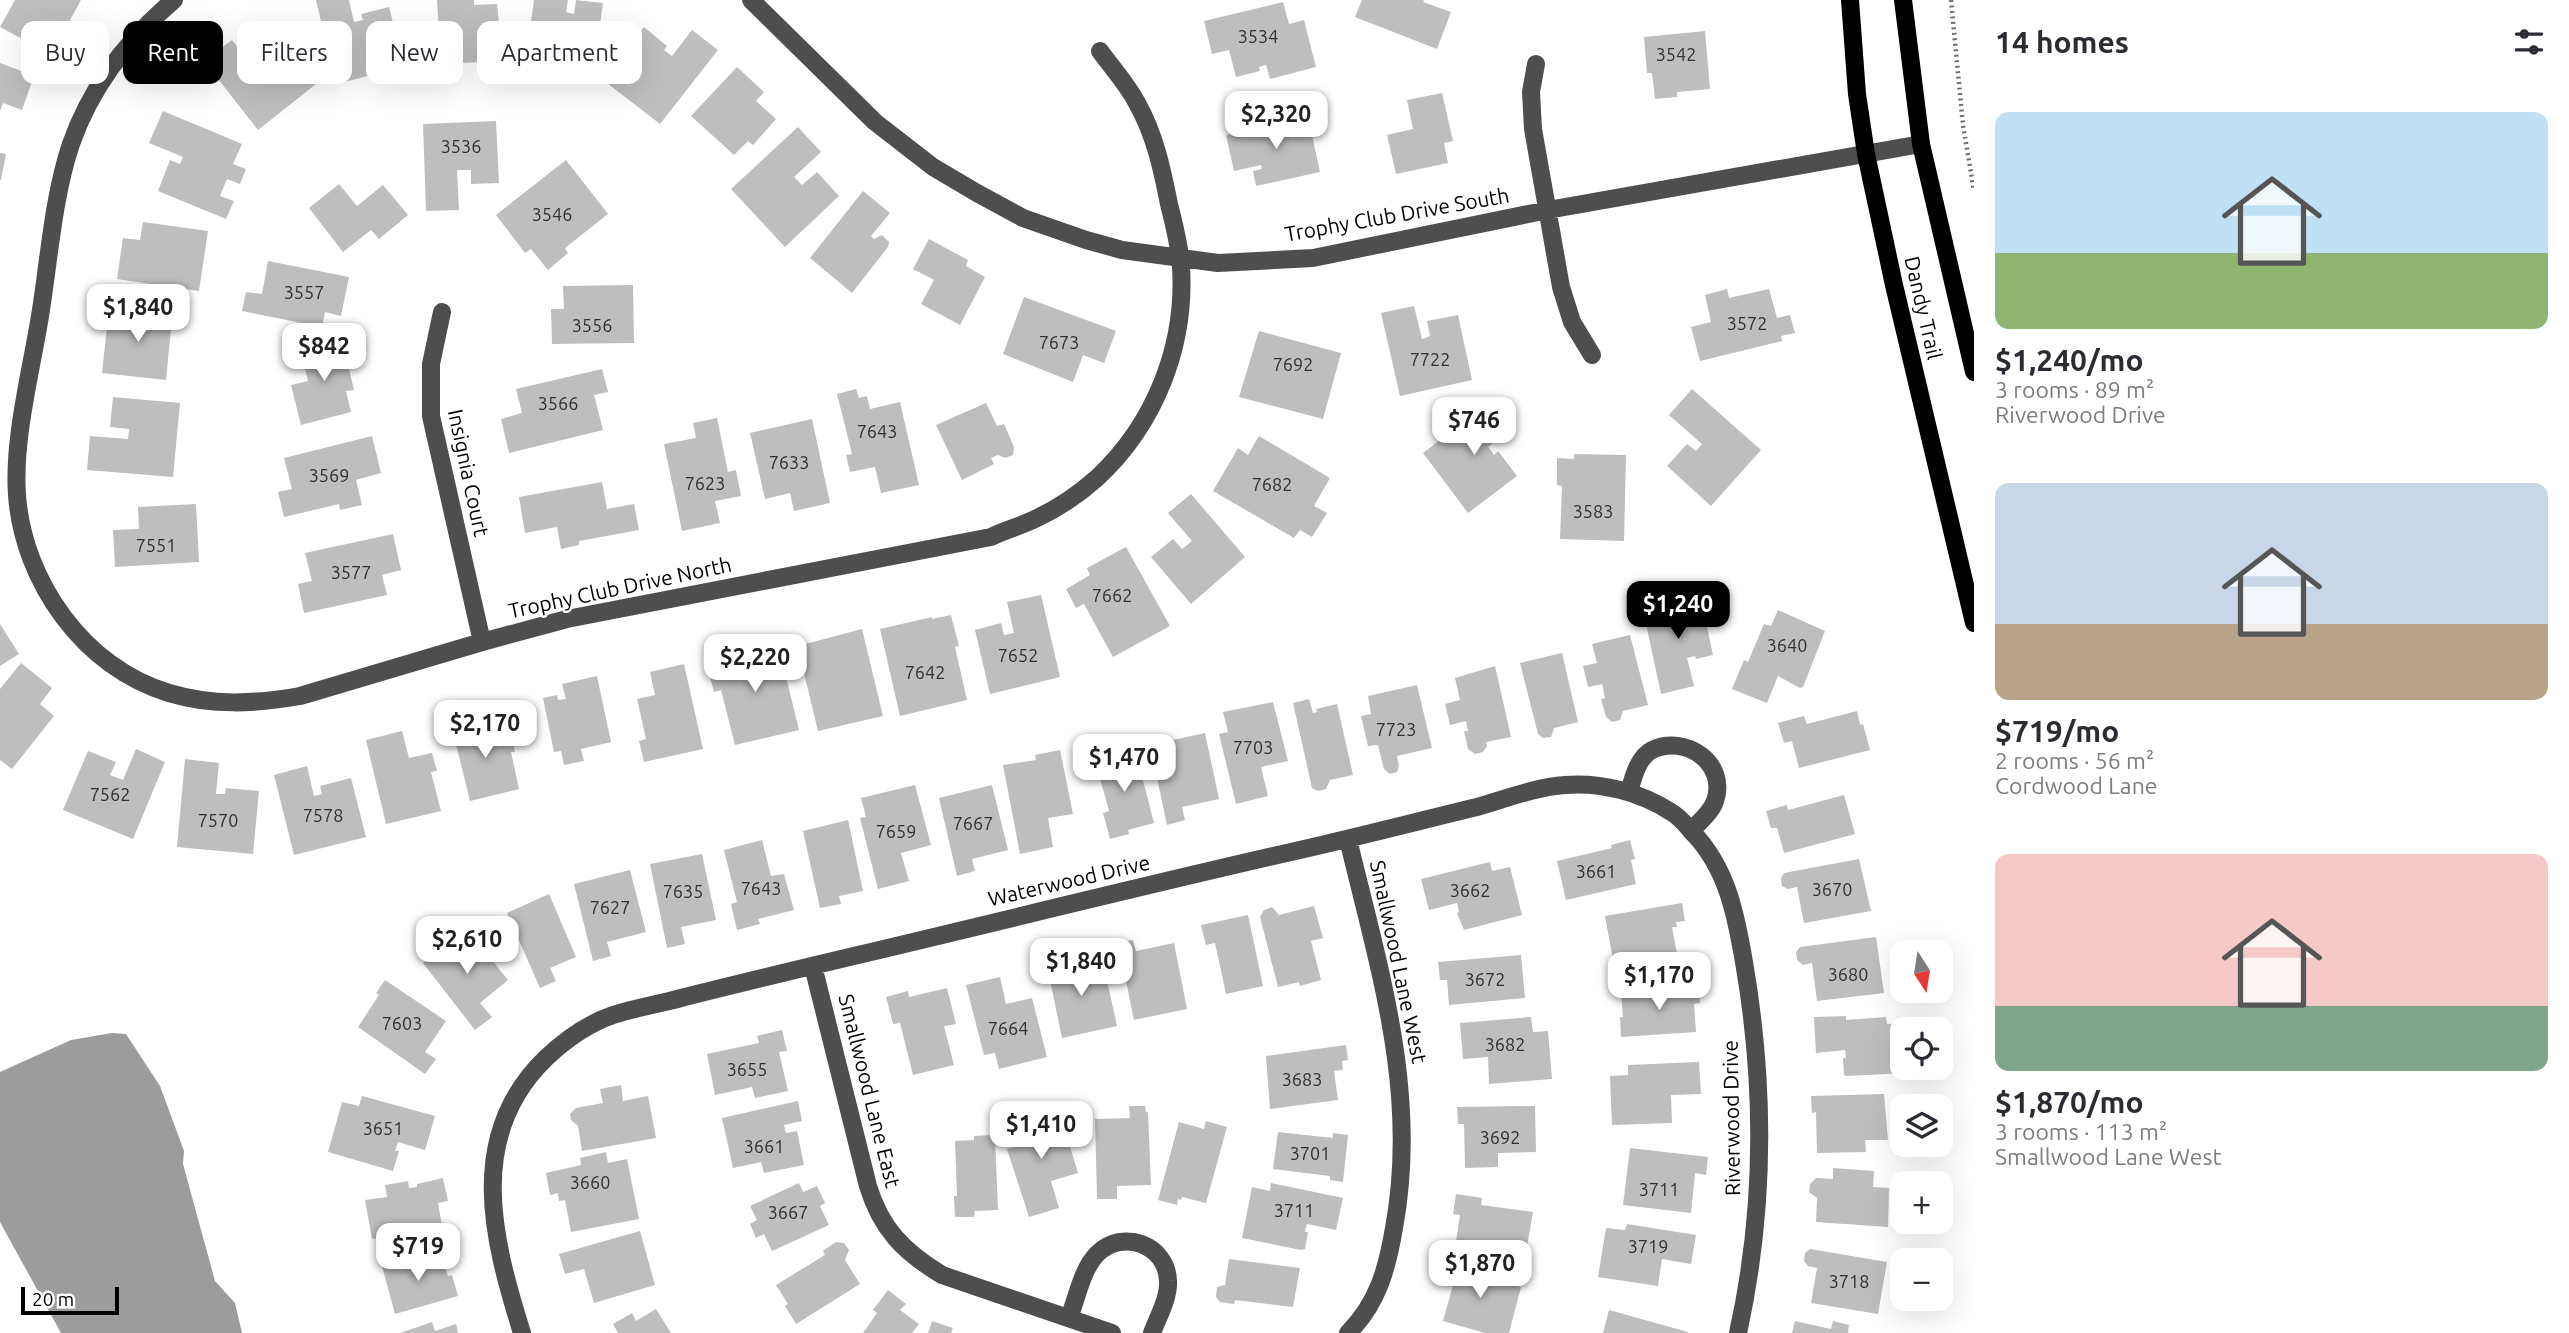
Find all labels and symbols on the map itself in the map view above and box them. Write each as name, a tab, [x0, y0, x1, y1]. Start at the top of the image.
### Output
house number: 3534	[1238, 26, 1278, 46]
house number: 3542	[1656, 44, 1696, 64]
pin: $2,320	[1219, 92, 1333, 151]
house number: 3536	[441, 136, 481, 156]
street label: Trophy Club Drive South	[1283, 182, 1511, 246]
house number: 3546	[532, 204, 572, 224]
street label: Dandy Trail	[1900, 254, 1947, 362]
house number: 3557	[284, 282, 324, 302]
pin: $1,840	[81, 284, 195, 344]
house number: 3572	[1727, 313, 1767, 333]
house number: 3556	[572, 315, 612, 335]
pin: $842	[283, 324, 365, 383]
house number: 7673	[1039, 332, 1079, 352]
house number: 7722	[1410, 349, 1450, 369]
house number: 7692	[1273, 354, 1313, 374]
house number: 3566	[538, 393, 578, 413]
pin: $746	[1433, 398, 1515, 457]
street label: Insignia Court	[444, 407, 494, 539]
house number: 7643	[857, 421, 897, 441]
house number: 7633	[769, 452, 809, 472]
house number: 3569	[309, 465, 349, 485]
house number: 7623	[685, 473, 725, 493]
house number: 7682	[1252, 474, 1292, 494]
house number: 3583	[1573, 501, 1613, 521]
house number: 7551	[136, 535, 176, 555]
street label: Trophy Club Drive North	[506, 552, 734, 622]
house number: 3577	[331, 562, 371, 582]
pin: $1,240	[1621, 582, 1735, 641]
house number: 7662	[1092, 585, 1132, 605]
pin: $2,220	[698, 634, 812, 694]
house number: 3640	[1767, 635, 1807, 655]
house number: 7652	[998, 645, 1038, 665]
house number: 7642	[905, 662, 945, 682]
pin: $2,170	[428, 700, 542, 760]
house number: 7723	[1376, 719, 1416, 739]
pin: $1,470	[1067, 734, 1181, 794]
house number: 7703	[1233, 737, 1273, 757]
house number: 7562	[90, 784, 130, 804]
house number: 7578	[303, 805, 343, 825]
house number: 7570	[198, 810, 238, 830]
house number: 7667	[953, 813, 993, 833]
house number: 7659	[876, 821, 916, 841]
street label: Waterwood Drive	[985, 850, 1152, 910]
street label: Smallwood Lane West	[1366, 858, 1432, 1065]
house number: 3661	[1576, 861, 1616, 881]
house number: 7643	[741, 878, 781, 898]
house number: 3670	[1812, 879, 1852, 899]
house number: 3662	[1450, 880, 1490, 900]
house number: 7635	[663, 881, 703, 901]
house number: 7627	[590, 897, 630, 917]
pin: $2,610	[410, 916, 524, 976]
pin: $1,840	[1024, 939, 1138, 998]
north arrow	[1890, 940, 1953, 1003]
pin: $1,170	[1602, 953, 1716, 1012]
house number: 3680	[1828, 964, 1868, 984]
house number: 3672	[1465, 969, 1505, 989]
street label: Smallwood Lane East	[834, 991, 906, 1190]
house number: 7603	[382, 1013, 422, 1033]
house number: 7664	[988, 1018, 1028, 1038]
house number: 3682	[1485, 1034, 1525, 1054]
street label: Riverwood Drive	[1718, 1040, 1744, 1196]
house number: 3655	[727, 1059, 767, 1079]
house number: 3683	[1282, 1069, 1322, 1089]
pin: $1,410	[984, 1102, 1098, 1161]
house number: 3651	[363, 1118, 403, 1138]
house number: 3692	[1480, 1127, 1520, 1147]
house number: 3661	[744, 1136, 784, 1156]
house number: 3701	[1290, 1143, 1330, 1163]
house number: 3660	[570, 1172, 610, 1192]
house number: 3711	[1639, 1179, 1679, 1199]
house number: 3711	[1274, 1200, 1314, 1220]
house number: 3667	[768, 1202, 808, 1222]
pin: $719	[377, 1224, 459, 1283]
house number: 3719	[1628, 1236, 1668, 1256]
pin: $1,870	[1423, 1240, 1537, 1300]
house number: 3718	[1829, 1271, 1869, 1291]
scale bar	[21, 1284, 119, 1316]

